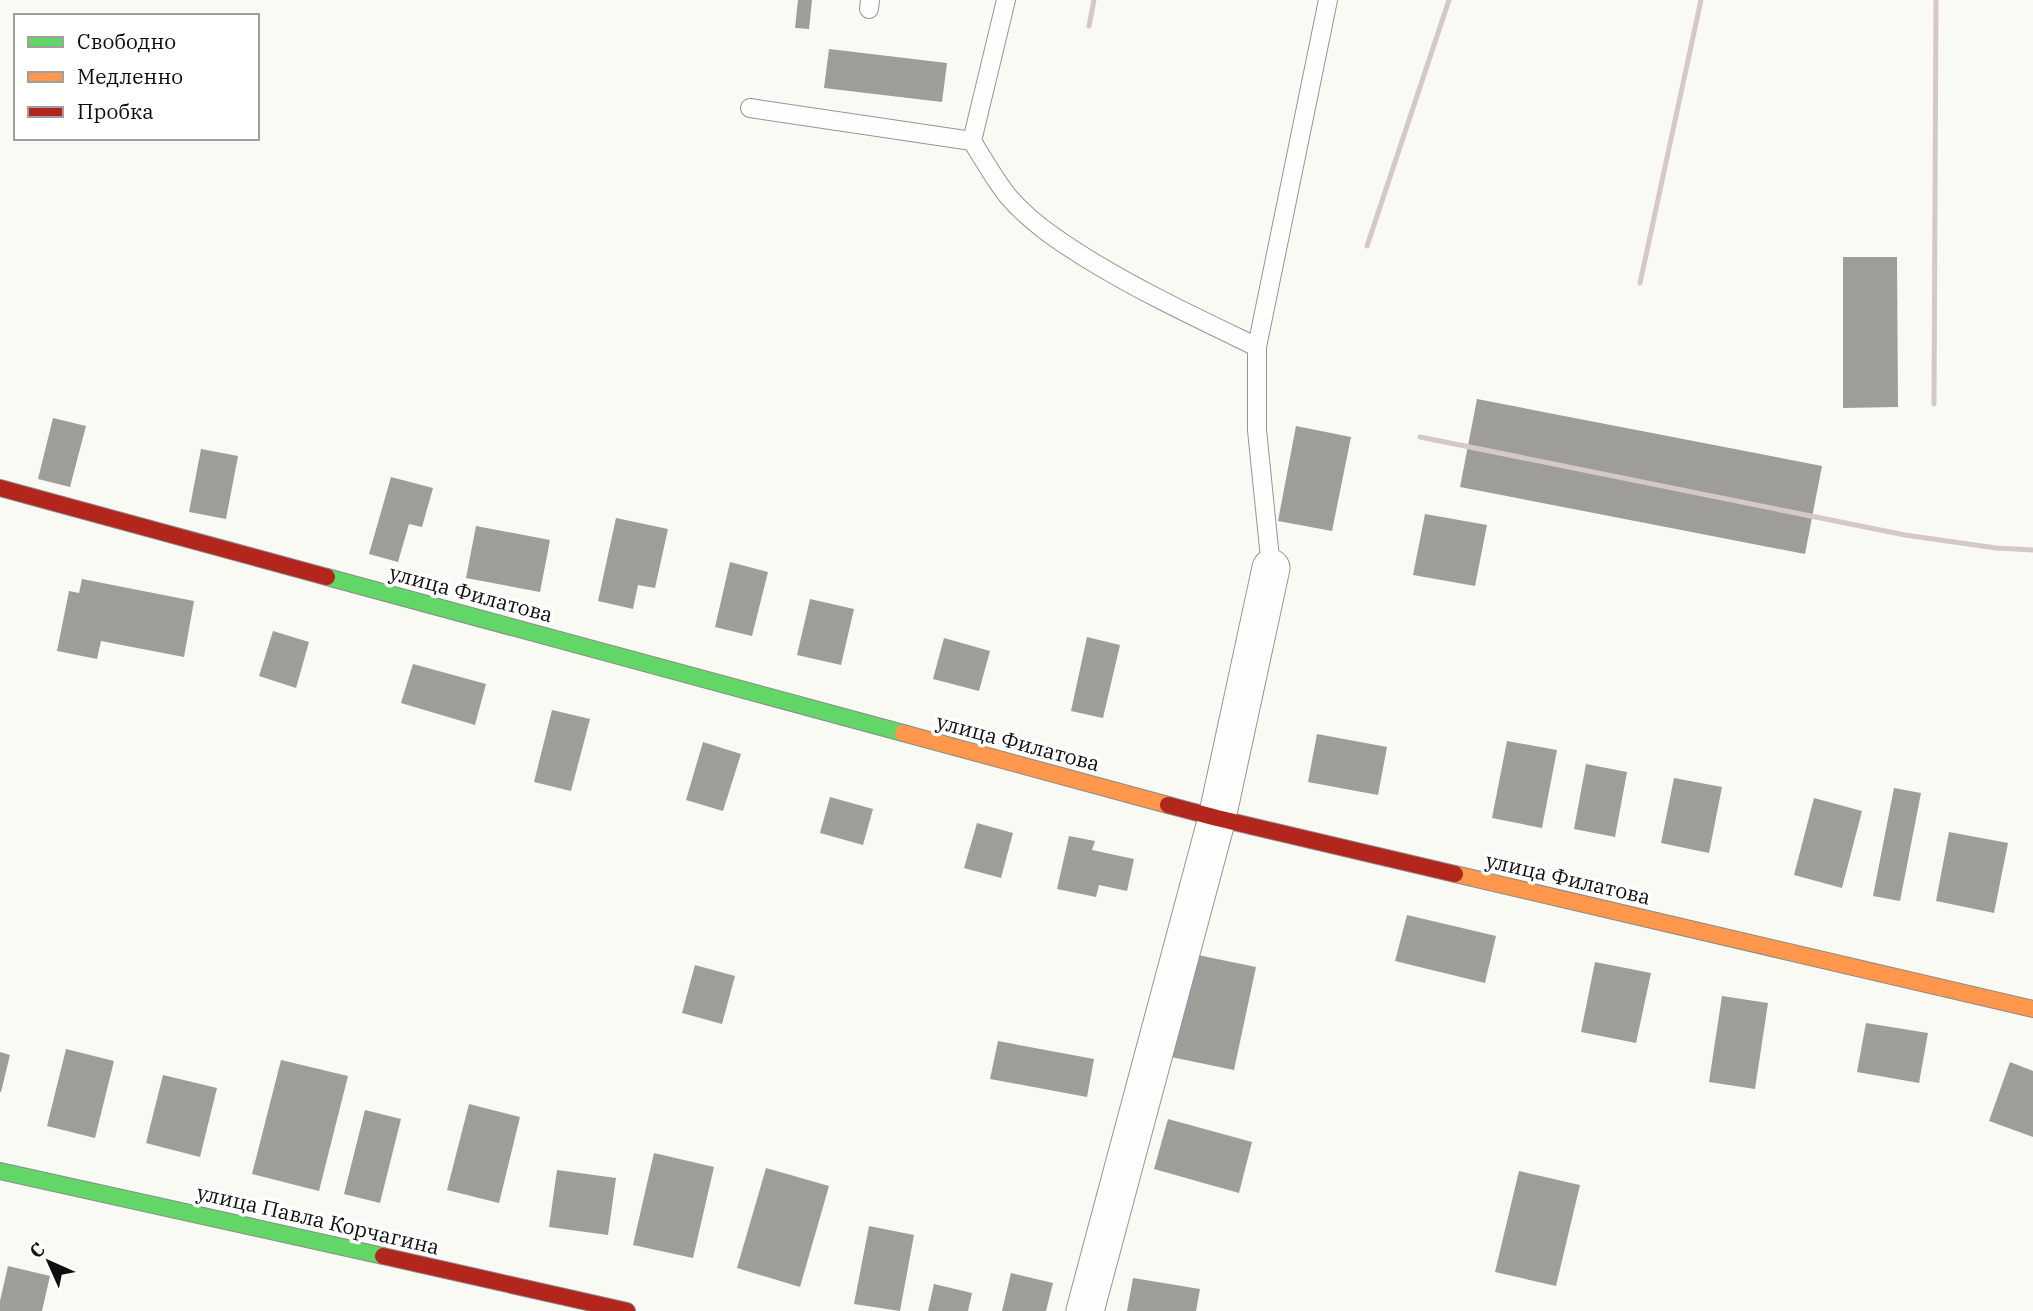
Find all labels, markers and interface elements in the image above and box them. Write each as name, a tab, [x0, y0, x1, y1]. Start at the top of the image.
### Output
legend	[14, 14, 259, 140]
text: Свободно	[77, 27, 176, 55]
text: Медленно	[77, 62, 183, 90]
text: Пробка	[77, 97, 154, 125]
street label: улица Филатова	[386, 558, 556, 628]
street label: улица Филатова	[933, 707, 1103, 777]
street label: улица Филатова	[1483, 845, 1653, 911]
street label: улица Павла Корчагина	[194, 1177, 442, 1261]
north arrow	[14, 1227, 84, 1297]
text: С	[24, 1237, 50, 1263]

